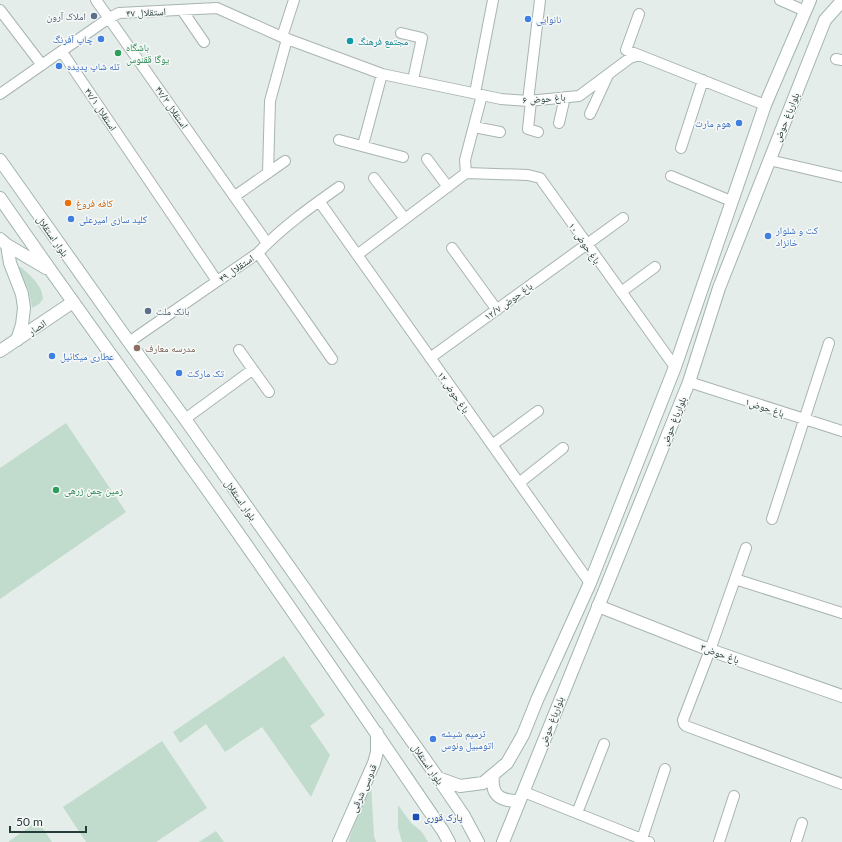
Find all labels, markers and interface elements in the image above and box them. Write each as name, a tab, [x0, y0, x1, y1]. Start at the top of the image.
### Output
street label: ۴۷ استقلال	[126, 5, 166, 20]
place label: املاک آرون	[46, 10, 86, 23]
marker: املاک آرون	[89, 11, 99, 21]
place label: نانوایی	[536, 13, 562, 26]
marker: نانوایی	[523, 14, 533, 24]
place label: چاپ آفرنگ	[53, 33, 94, 46]
marker: چاپ آفرنگ	[96, 34, 106, 44]
place label: مجتمع فرهنگ	[358, 35, 409, 48]
marker: مجتمع فرهنگ	[345, 36, 355, 46]
place label: باشگاه یوگا ققنوس	[126, 41, 169, 66]
marker: باشگاه یوگا ققنوس	[113, 48, 123, 58]
place label: تله شاپ پدیده	[67, 60, 120, 73]
marker: تله شاپ پدیده	[54, 61, 64, 71]
street label: ۴۷/۳ استقلال	[152, 83, 191, 131]
street label: ۴۷/۱ استقلال	[81, 85, 120, 133]
street label: ۶ باغ حوض	[522, 90, 566, 106]
street label: بلوارباغ حوض	[771, 90, 802, 144]
place label: هوم مارت	[695, 117, 731, 131]
marker: هوم مارت	[734, 118, 744, 128]
place label: کافه فروغ	[76, 197, 113, 210]
marker: کافه فروغ	[63, 198, 73, 208]
street label: بلوار استقلال	[34, 213, 72, 260]
place label: کلید سازی امیرعلی	[79, 213, 147, 226]
marker: کلید سازی امیرعلی	[66, 214, 76, 224]
street label: ۱۰ باغ حوض	[566, 220, 604, 267]
place label: کت و شلوار خانزاد	[775, 224, 818, 248]
marker: کت و شلوار خانزاد	[763, 231, 773, 241]
street label: ۴۹ استقلال	[216, 252, 256, 285]
street label: ۱۲/۷ باغ حوض	[482, 279, 535, 323]
place label: بانک ملت	[156, 305, 190, 317]
marker: بانک ملت	[143, 306, 153, 316]
street label: انصار	[25, 317, 48, 338]
place label: مدرسه معارف	[145, 342, 196, 354]
marker: مدرسه معارف	[132, 343, 142, 353]
place label: عطاری میکائیل	[60, 350, 114, 363]
marker: عطاری میکائیل	[47, 351, 57, 361]
place label: تک مارکت	[187, 367, 224, 379]
marker: تک مارکت	[174, 368, 184, 378]
street label: ۱۲ باغ حوض	[435, 369, 473, 416]
street label: بلوارباغ حوض	[658, 394, 689, 448]
street label: باغ حوض۱	[744, 395, 786, 420]
street label: بلوار استقلال	[222, 477, 260, 524]
place label: زمین چمن زرهی	[64, 484, 123, 497]
marker: زمین چمن زرهی	[51, 485, 61, 495]
street label: باغ حوض۳	[699, 640, 741, 667]
street label: بلوارباغ حوض	[536, 694, 567, 748]
place label: ترمیم شیشه اتومبیل ونوس	[441, 727, 493, 752]
marker: ترمیم شیشه اتومبیل ونوس	[428, 734, 438, 744]
street label: بلوار استقلال	[409, 741, 447, 788]
street label: قدوسی شرقی	[347, 762, 380, 814]
scale bar	[10, 808, 86, 834]
place label: پارک قوری	[424, 811, 463, 824]
marker: پارک قوری	[411, 812, 421, 822]
text: 50 m	[16, 814, 43, 829]

